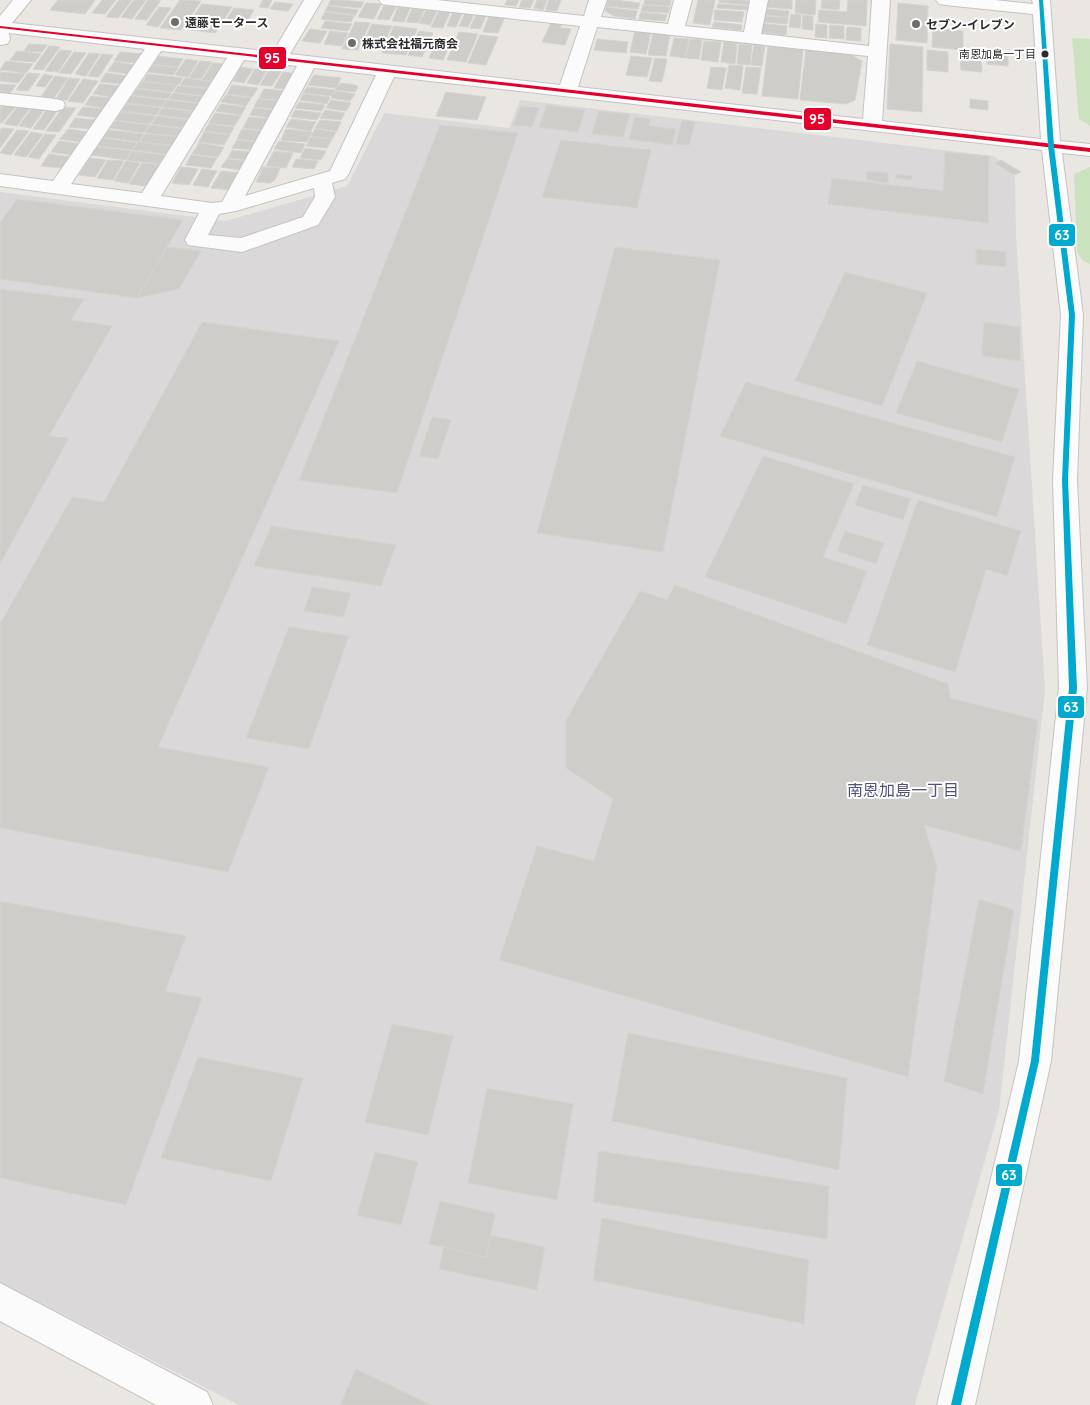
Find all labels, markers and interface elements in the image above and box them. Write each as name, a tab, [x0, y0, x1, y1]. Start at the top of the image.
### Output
place label: 遠藤モータース	[185, 15, 268, 30]
marker: 遠藤モータース	[169, 16, 181, 28]
place label: セブン-イレブン	[926, 17, 1015, 32]
marker: セブン-イレブン	[910, 18, 922, 30]
place label: 株式会社福元商会	[362, 36, 458, 51]
marker: 株式会社福元商会	[346, 37, 358, 49]
line badge: 95	[258, 46, 287, 70]
place label: 南恩加島一丁目	[959, 47, 1036, 61]
text: 95	[264, 49, 280, 67]
marker: 南恩加島一丁目	[1040, 49, 1050, 59]
line badge: 95	[803, 107, 832, 131]
text: 95	[809, 110, 825, 128]
line badge: 63	[1048, 223, 1076, 247]
text: 63	[1054, 226, 1070, 244]
line badge: 63	[1057, 695, 1085, 719]
text: 63	[1063, 698, 1079, 716]
district label: 南恩加島一丁目	[847, 780, 959, 800]
line badge: 63	[995, 1163, 1023, 1187]
text: 63	[1001, 1166, 1017, 1184]

